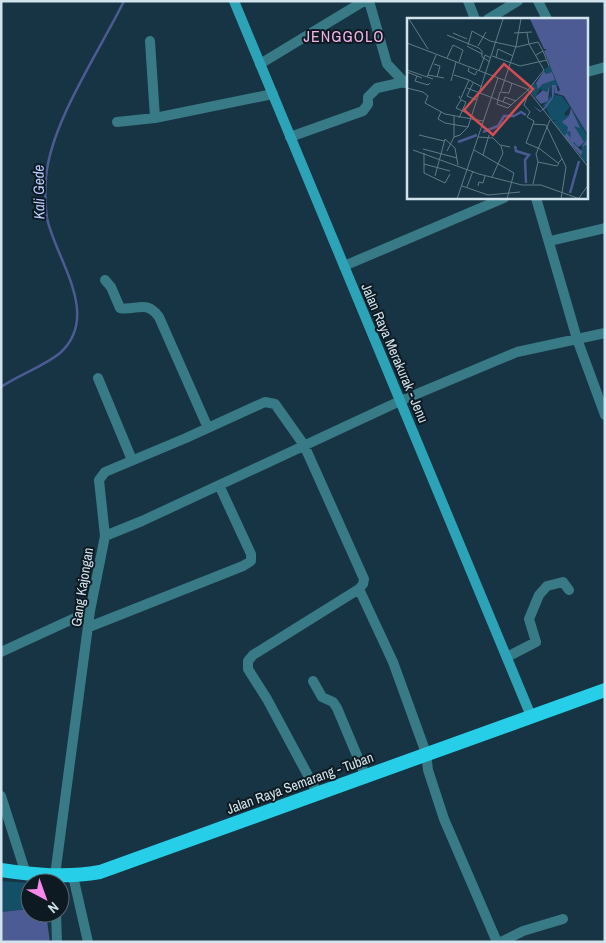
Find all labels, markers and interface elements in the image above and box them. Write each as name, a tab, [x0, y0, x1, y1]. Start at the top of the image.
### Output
inset map	[407, 18, 588, 199]
district label: JENGGOLO	[304, 25, 384, 47]
water label: Kali Gede	[28, 164, 49, 220]
street label: Jalan Raya Merakurak - Jenu	[357, 280, 433, 426]
street label: Gang Kajongan	[67, 546, 97, 628]
street label: Jalan Raya Semarang - Tuban	[224, 748, 376, 818]
north arrow	[20, 873, 70, 923]
text: N	[44, 898, 63, 917]

